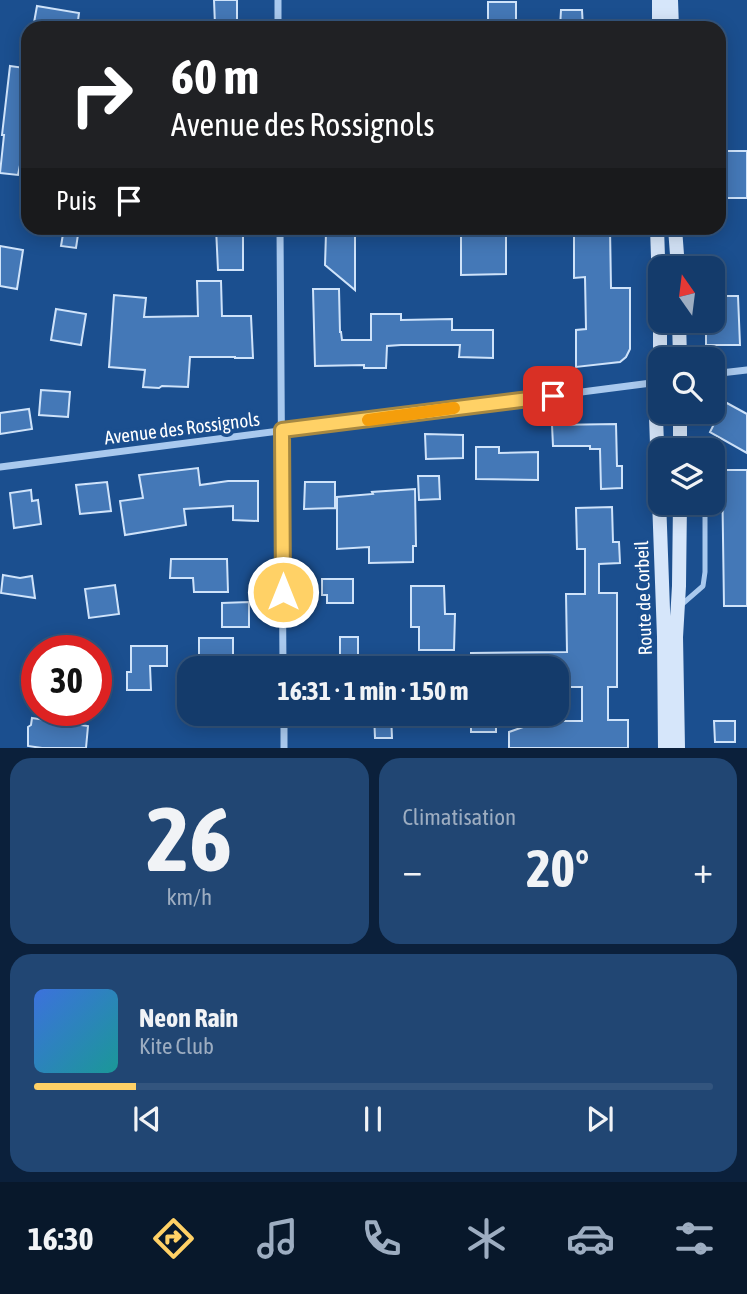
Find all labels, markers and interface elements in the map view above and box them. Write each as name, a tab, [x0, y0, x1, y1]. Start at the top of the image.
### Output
text: 60 m	[171, 48, 259, 104]
icon: right	[56, 49, 147, 140]
text: Avenue des Rossignols	[171, 106, 434, 143]
icon: arrive	[110, 182, 148, 220]
text: Puis	[56, 186, 96, 216]
north arrow	[648, 256, 724, 332]
map controls	[648, 256, 725, 515]
button: search	[648, 347, 725, 424]
pin	[523, 366, 583, 426]
icon: arrive	[534, 377, 572, 415]
street label: Avenue des Rossignols	[103, 408, 261, 448]
button: layers	[648, 438, 725, 515]
street label: Route de Corbeil	[630, 540, 656, 656]
position arrow	[246, 555, 320, 629]
speed limit sign: 30	[21, 635, 112, 726]
text: 16:31 · 1 min · 150 m	[278, 676, 468, 706]
text: 26	[146, 786, 232, 890]
text: Climatisation	[403, 804, 516, 830]
text: 20°	[526, 838, 589, 898]
text: −	[403, 848, 422, 891]
text: +	[693, 848, 713, 891]
text: km/h	[166, 884, 212, 910]
text: Neon Rain	[139, 1003, 238, 1033]
text: Kite Club	[139, 1033, 214, 1059]
icon: previous	[128, 1100, 166, 1138]
icon: pause	[354, 1100, 392, 1138]
icon: next	[581, 1100, 619, 1138]
icon: directions	[149, 1214, 198, 1263]
icon: music	[253, 1214, 302, 1263]
icon: phone	[357, 1214, 406, 1263]
icon: climate	[462, 1214, 511, 1263]
icon: car	[566, 1214, 615, 1263]
icon: filters	[670, 1214, 719, 1263]
text: 16:30	[28, 1220, 94, 1257]

